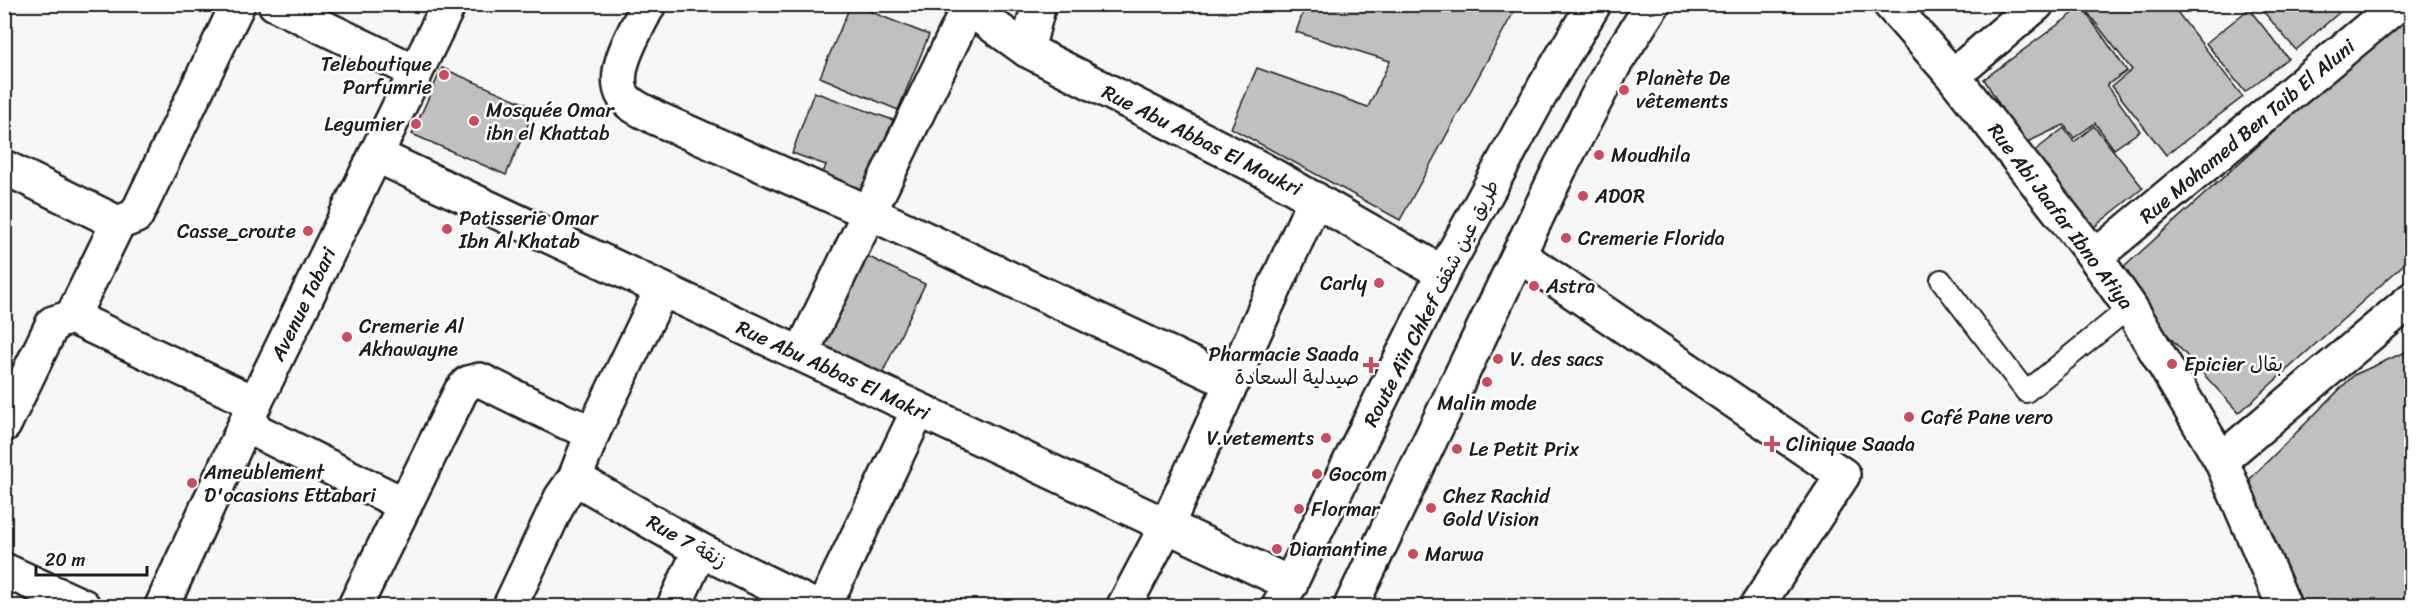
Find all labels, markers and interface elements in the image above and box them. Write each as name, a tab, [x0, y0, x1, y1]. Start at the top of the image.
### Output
street label: Rue Mohamed Ben Taib El Aluni	[2131, 29, 2364, 233]
place label: Teleboutique Parfumrie	[321, 47, 432, 105]
place label: Planète De vêtements	[1636, 61, 1730, 119]
marker: Teleboutique Parfumrie	[437, 68, 451, 82]
street label: Rue Abu Abbas El Moukri	[1096, 75, 1308, 206]
marker: Planète De vêtements	[1617, 83, 1631, 97]
place label: Mosquée Omar ibn el Khattab	[486, 93, 616, 151]
place label: Legumier	[324, 107, 405, 142]
marker: Mosquée Omar ibn el Khattab	[467, 114, 481, 128]
street label: Rue Abi Jaafar Ibno Atiya	[1978, 115, 2143, 317]
marker: Legumier	[409, 117, 423, 131]
place label: Moudhila	[1611, 138, 1690, 173]
marker: Moudhila	[1592, 148, 1606, 162]
street label: Route Aïn Chkef طريق عين شقف	[1354, 173, 1509, 433]
place label: ADOR	[1594, 179, 1645, 214]
marker: ADOR	[1576, 189, 1590, 203]
place label: Patisserie Omar Ibn Al Khatab	[458, 201, 599, 259]
place label: Casse_croute	[177, 214, 296, 249]
place label: Cremerie Florida	[1578, 221, 1725, 256]
marker: Patisserie Omar Ibn Al Khatab	[440, 222, 454, 236]
marker: Casse_croute	[301, 224, 315, 238]
marker: Cremerie Florida	[1559, 231, 1573, 245]
street label: Avenue Tabari	[260, 241, 346, 368]
place label: Carly	[1320, 266, 1368, 301]
place label: Astra	[1545, 269, 1595, 304]
marker: Carly	[1372, 276, 1386, 290]
marker: Astra	[1527, 279, 1541, 293]
place label: Cremerie Al Akhawayne	[358, 309, 465, 367]
street label: Rue Abu Abbas El Makri	[730, 310, 937, 431]
marker: Cremerie Al Akhawayne	[340, 330, 354, 344]
place label: Pharmacie Saada صيدلية السعادة	[1209, 337, 1359, 395]
place label: V. des sacs	[1510, 342, 1605, 377]
place label: Epicier بقال	[2184, 347, 2283, 382]
marker: V. des sacs	[1491, 352, 1505, 366]
marker: Epicier بقال	[2165, 357, 2179, 371]
marker: Pharmacie Saada صيدلية السعادة	[1364, 358, 1378, 372]
marker: Malin mode	[1480, 375, 1494, 389]
place label: Malin mode	[1437, 386, 1537, 421]
place label: Café Pane vero	[1921, 400, 2053, 435]
marker: Café Pane vero	[1902, 410, 1916, 424]
place label: V.vetements	[1207, 421, 1315, 456]
place label: Clinique Saada	[1786, 427, 1915, 462]
marker: V.vetements	[1319, 431, 1333, 445]
place label: Le Petit Prix	[1469, 432, 1580, 467]
marker: Clinique Saada	[1763, 435, 1781, 453]
marker: Le Petit Prix	[1450, 442, 1464, 456]
place label: Ameublement D'ocasions Ettabari	[203, 455, 377, 513]
place label: Gocom	[1329, 457, 1387, 492]
marker: Gocom	[1310, 467, 1324, 481]
marker: Ameublement D'ocasions Ettabari	[185, 476, 199, 490]
place label: Chez Rachid Gold Vision	[1443, 479, 1551, 537]
place label: Flormar	[1311, 492, 1381, 527]
marker: Chez Rachid Gold Vision	[1424, 501, 1438, 515]
marker: Flormar	[1292, 502, 1306, 516]
street label: Rue 7 زنقة	[640, 505, 734, 578]
place label: Diamantine	[1289, 532, 1387, 567]
place label: Marwa	[1425, 537, 1484, 572]
scale bar	[36, 539, 147, 577]
marker: Diamantine	[1270, 542, 1284, 556]
text: 20 m	[45, 544, 85, 576]
marker: Marwa	[1406, 547, 1420, 561]

